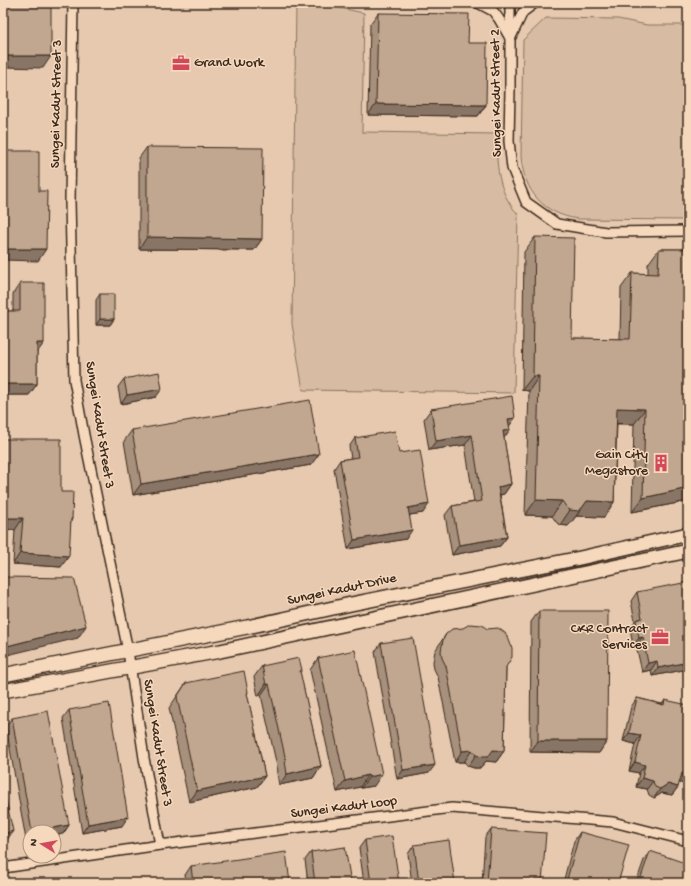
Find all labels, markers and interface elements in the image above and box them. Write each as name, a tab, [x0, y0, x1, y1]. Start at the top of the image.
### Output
street label: Sungei Kadut Street 2	[487, 29, 507, 157]
street label: Sungei Kadut Street 3	[47, 40, 67, 168]
office icon: Grand Work	[171, 53, 191, 73]
place label: Grand Work	[194, 55, 266, 72]
street label: Sungei Kadut Street 3	[81, 360, 117, 490]
place label: Gain City Megastore	[585, 447, 649, 480]
building icon: Gain City Megastore	[651, 453, 671, 473]
street label: Sungei Kadut Drive	[286, 570, 399, 610]
place label: CKR Contract Services	[571, 621, 648, 654]
office icon: CKR Contract Services	[650, 627, 670, 647]
street label: Sungei Kadut Street 3	[139, 678, 175, 808]
street label: Sungei Kadut Loop	[290, 793, 398, 823]
north arrow	[22, 824, 62, 864]
text: N	[28, 838, 41, 847]

